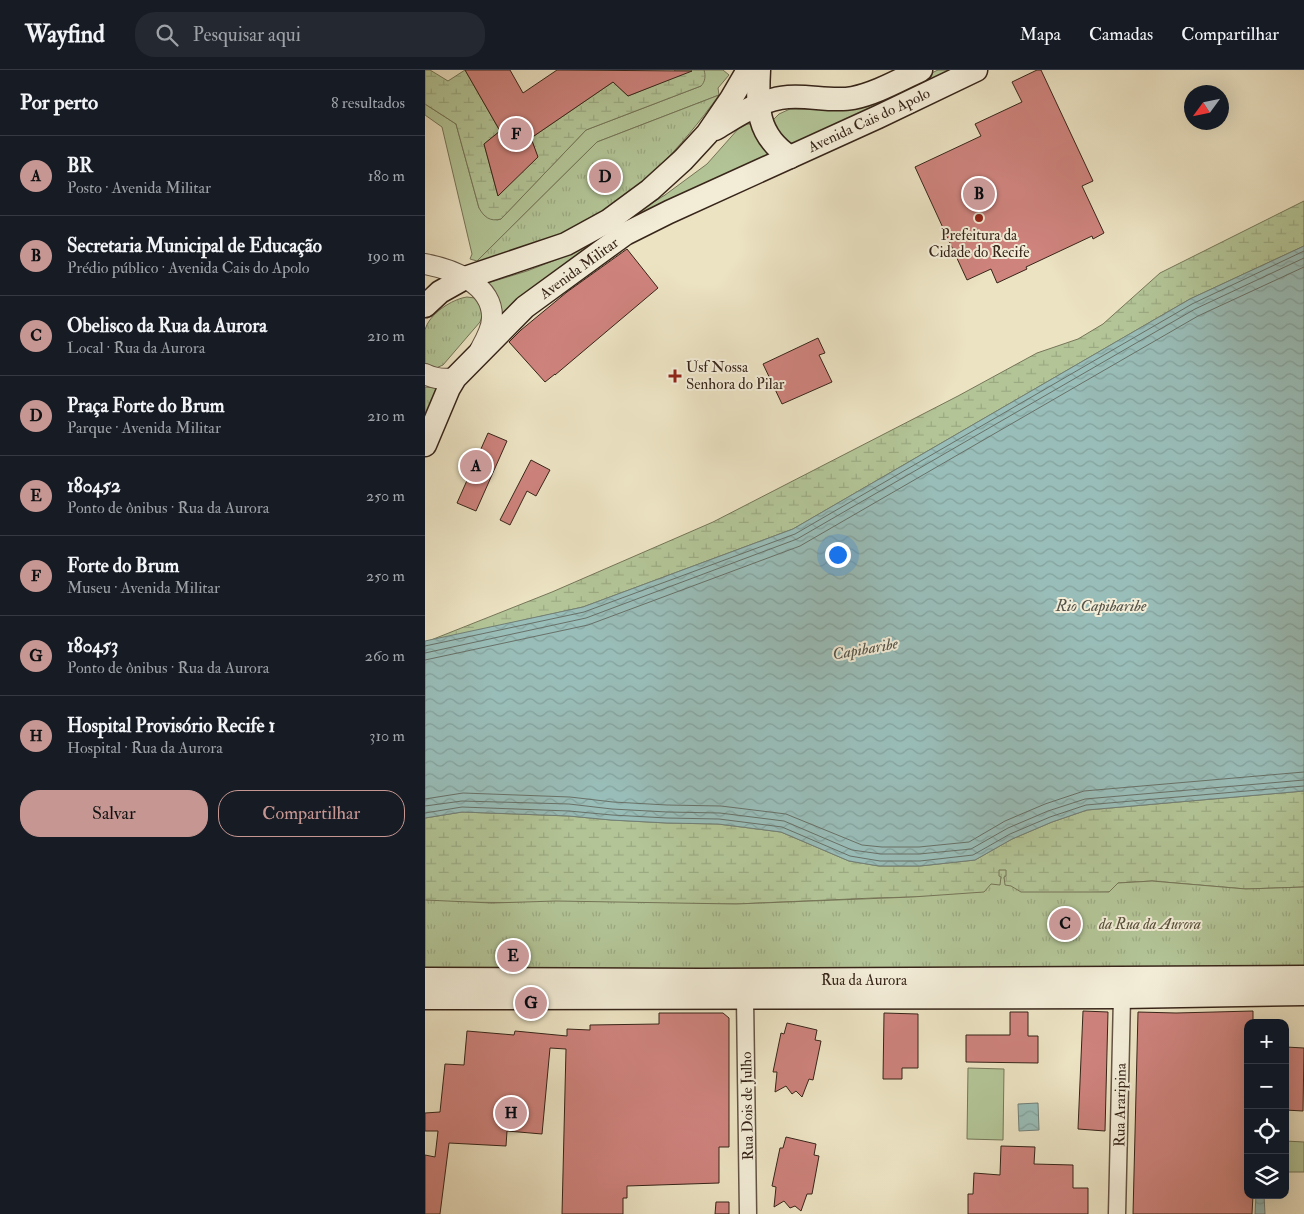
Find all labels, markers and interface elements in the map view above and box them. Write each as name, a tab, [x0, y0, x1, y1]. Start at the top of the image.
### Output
search box	[135, 12, 485, 57]
text: Wayfind	[25, 19, 105, 50]
icon: search	[153, 21, 181, 49]
text: Pesquisar aqui	[193, 23, 301, 47]
text: Mapa	[1020, 23, 1061, 46]
text: Camadas	[1089, 23, 1153, 46]
text: Compartilhar	[1181, 23, 1279, 46]
street label: Avenida Cais do Apolo	[804, 84, 934, 158]
north arrow	[1184, 85, 1229, 130]
text: Por perto	[20, 89, 98, 116]
text: 8 resultados	[331, 93, 405, 113]
pin: F	[500, 115, 532, 153]
text: BR	[67, 154, 93, 178]
pin: D	[589, 158, 621, 196]
text: A	[31, 166, 41, 186]
text: 180 m	[368, 166, 405, 186]
pin: B	[963, 175, 995, 213]
text: Posto · Avenida Militar	[67, 178, 211, 198]
marker: Prefeitura da Cidade do Recife	[973, 212, 985, 224]
place label: Prefeitura da Cidade do Recife	[929, 226, 1029, 262]
street label: Avenida Militar	[535, 233, 623, 304]
text: Secretaria Municipal de Educação	[67, 234, 322, 258]
text: B	[31, 246, 41, 266]
text: 190 m	[367, 246, 405, 266]
text: Prédio público · Avenida Cais do Apolo	[67, 258, 310, 278]
text: Obelisco da Rua da Aurora	[67, 314, 267, 338]
text: C	[30, 326, 42, 346]
text: 210 m	[367, 326, 405, 346]
text: Local · Rua da Aurora	[67, 338, 205, 358]
place label: Usf Nossa Senhora do Pilar	[686, 358, 785, 394]
marker: Usf Nossa Senhora do Pilar	[668, 369, 682, 383]
text: Praça Forte do Brum	[67, 394, 225, 418]
text: D	[29, 406, 43, 426]
text: 210 m	[367, 406, 405, 426]
text: Parque · Avenida Militar	[67, 418, 221, 438]
pin: A	[460, 447, 492, 485]
text: 180452	[67, 474, 121, 498]
text: E	[30, 486, 42, 506]
text: 250 m	[366, 486, 405, 506]
text: Ponto de ônibus · Rua da Aurora	[67, 498, 269, 518]
your location	[825, 542, 851, 568]
text: Forte do Brum	[67, 554, 179, 578]
text: F	[31, 566, 41, 586]
text: 250 m	[366, 566, 405, 586]
text: Museu · Avenida Militar	[67, 578, 220, 598]
water label: Rio Capibaribe	[1055, 596, 1147, 616]
water label: Capibaribe	[831, 633, 900, 665]
text: 180453	[67, 634, 118, 658]
text: G	[29, 646, 43, 666]
text: 260 m	[365, 646, 405, 666]
text: Ponto de ônibus · Rua da Aurora	[67, 658, 269, 678]
text: Hospital Provisório Recife 1	[67, 714, 275, 738]
text: H	[29, 726, 43, 746]
text: 310 m	[369, 726, 405, 746]
text: Hospital · Rua da Aurora	[67, 738, 223, 758]
button: Salvar	[20, 790, 208, 837]
button: Compartilhar	[218, 790, 405, 837]
pin: C	[1049, 905, 1081, 943]
park label: da Rua da Aurora	[1098, 915, 1201, 934]
pin: E	[497, 937, 529, 975]
street label: Rua da Aurora	[821, 971, 908, 990]
pin: G	[515, 984, 547, 1022]
map controls	[1244, 1019, 1289, 1199]
button: +	[1244, 1019, 1289, 1064]
street label: Rua Dois de Julho	[737, 1051, 759, 1160]
street label: Rua Araripina	[1110, 1062, 1132, 1147]
button: −	[1244, 1064, 1289, 1109]
pin: H	[495, 1094, 527, 1132]
button: locate	[1244, 1109, 1289, 1154]
button: layers	[1244, 1154, 1289, 1199]

